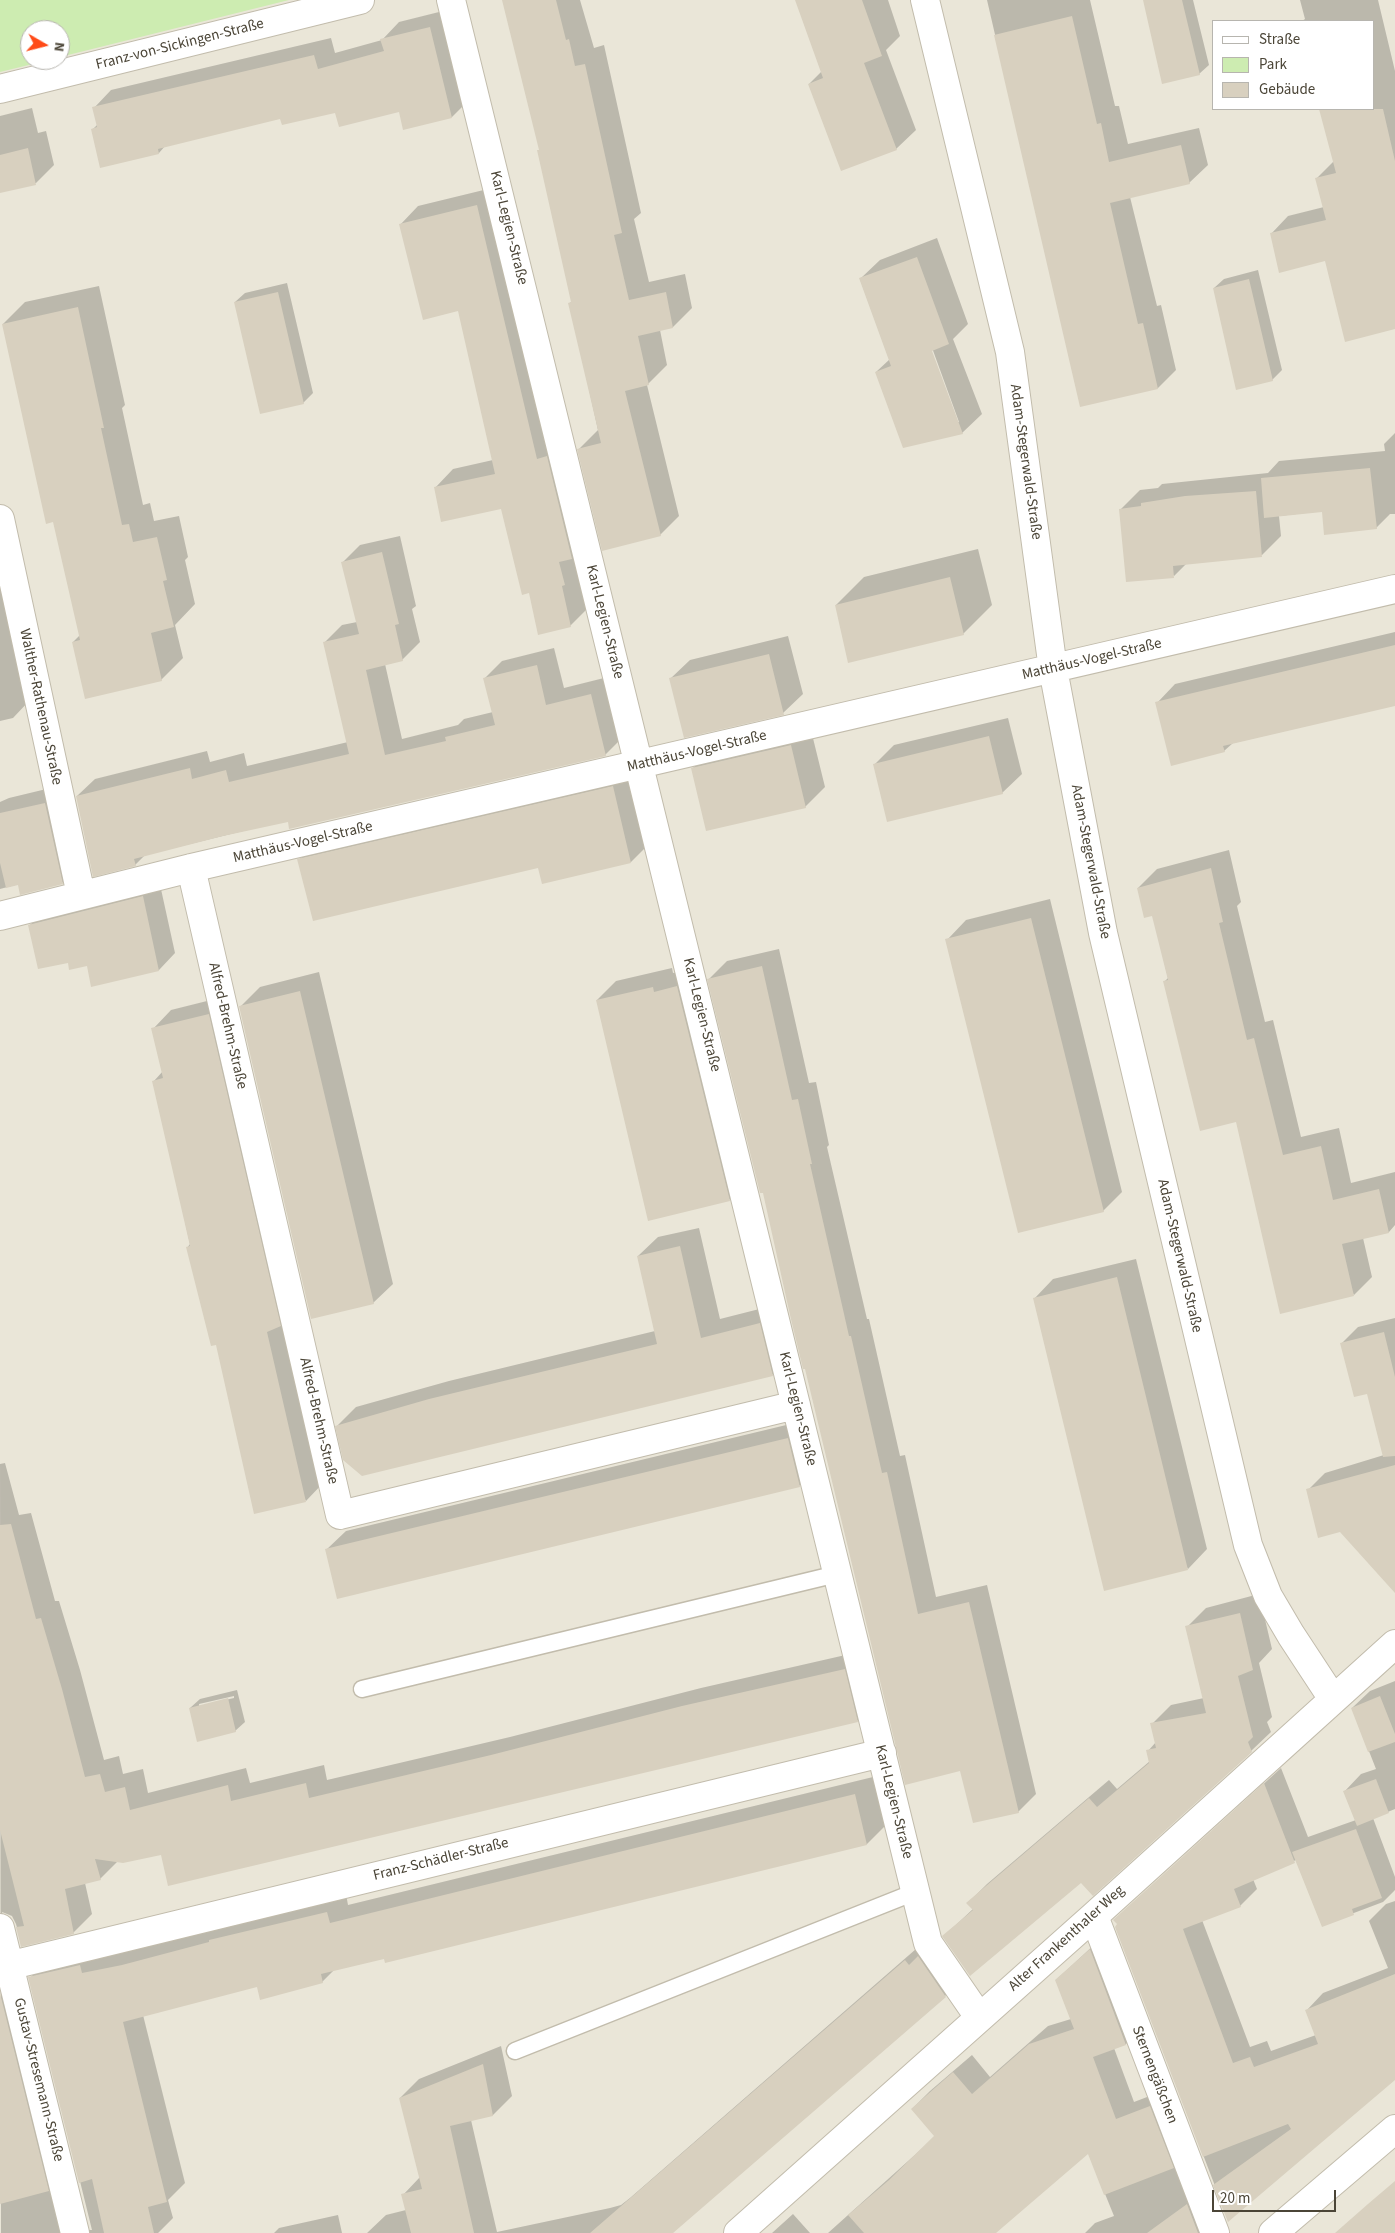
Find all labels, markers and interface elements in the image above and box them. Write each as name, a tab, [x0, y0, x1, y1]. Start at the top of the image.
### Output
street label: Franz-von-Sickingen-Straße	[94, 15, 266, 75]
north arrow	[20, 20, 70, 70]
legend	[1212, 20, 1375, 110]
text: Straße	[1259, 29, 1300, 50]
text: N	[48, 41, 69, 53]
text: Park	[1259, 54, 1287, 75]
text: Gebäude	[1259, 79, 1315, 100]
street label: Karl-Legien-Straße	[485, 169, 531, 287]
street label: Adam-Stegerwald-Straße	[1005, 383, 1045, 541]
street label: Karl-Legien-Straße	[581, 563, 627, 681]
street label: Walther-Rathenau-Straße	[15, 627, 65, 787]
street label: Matthäus-Vogel-Straße	[1020, 635, 1164, 685]
street label: Matthäus-Vogel-Straße	[625, 727, 769, 777]
street label: Adam-Stegerwald-Straße	[1066, 783, 1114, 941]
street label: Matthäus-Vogel-Straße	[231, 818, 375, 868]
street label: Karl-Legien-Straße	[678, 956, 724, 1074]
street label: Alfred-Brehm-Straße	[204, 961, 250, 1091]
street label: Adam-Stegerwald-Straße	[1153, 1178, 1205, 1334]
street label: Karl-Legien-Straße	[774, 1350, 820, 1468]
street label: Alfred-Brehm-Straße	[295, 1356, 341, 1486]
street label: Karl-Legien-Straße	[870, 1743, 916, 1861]
street label: Franz-Schädler-Straße	[371, 1834, 511, 1886]
street label: Alter Frankenthaler Weg	[1005, 1882, 1129, 1996]
street label: Gustav-Stresemann-Straße	[9, 1996, 67, 2164]
street label: Sternengäßchen	[1127, 2024, 1181, 2126]
scale bar	[1215, 2180, 1339, 2212]
text: 20 m	[1220, 2188, 1250, 2209]

